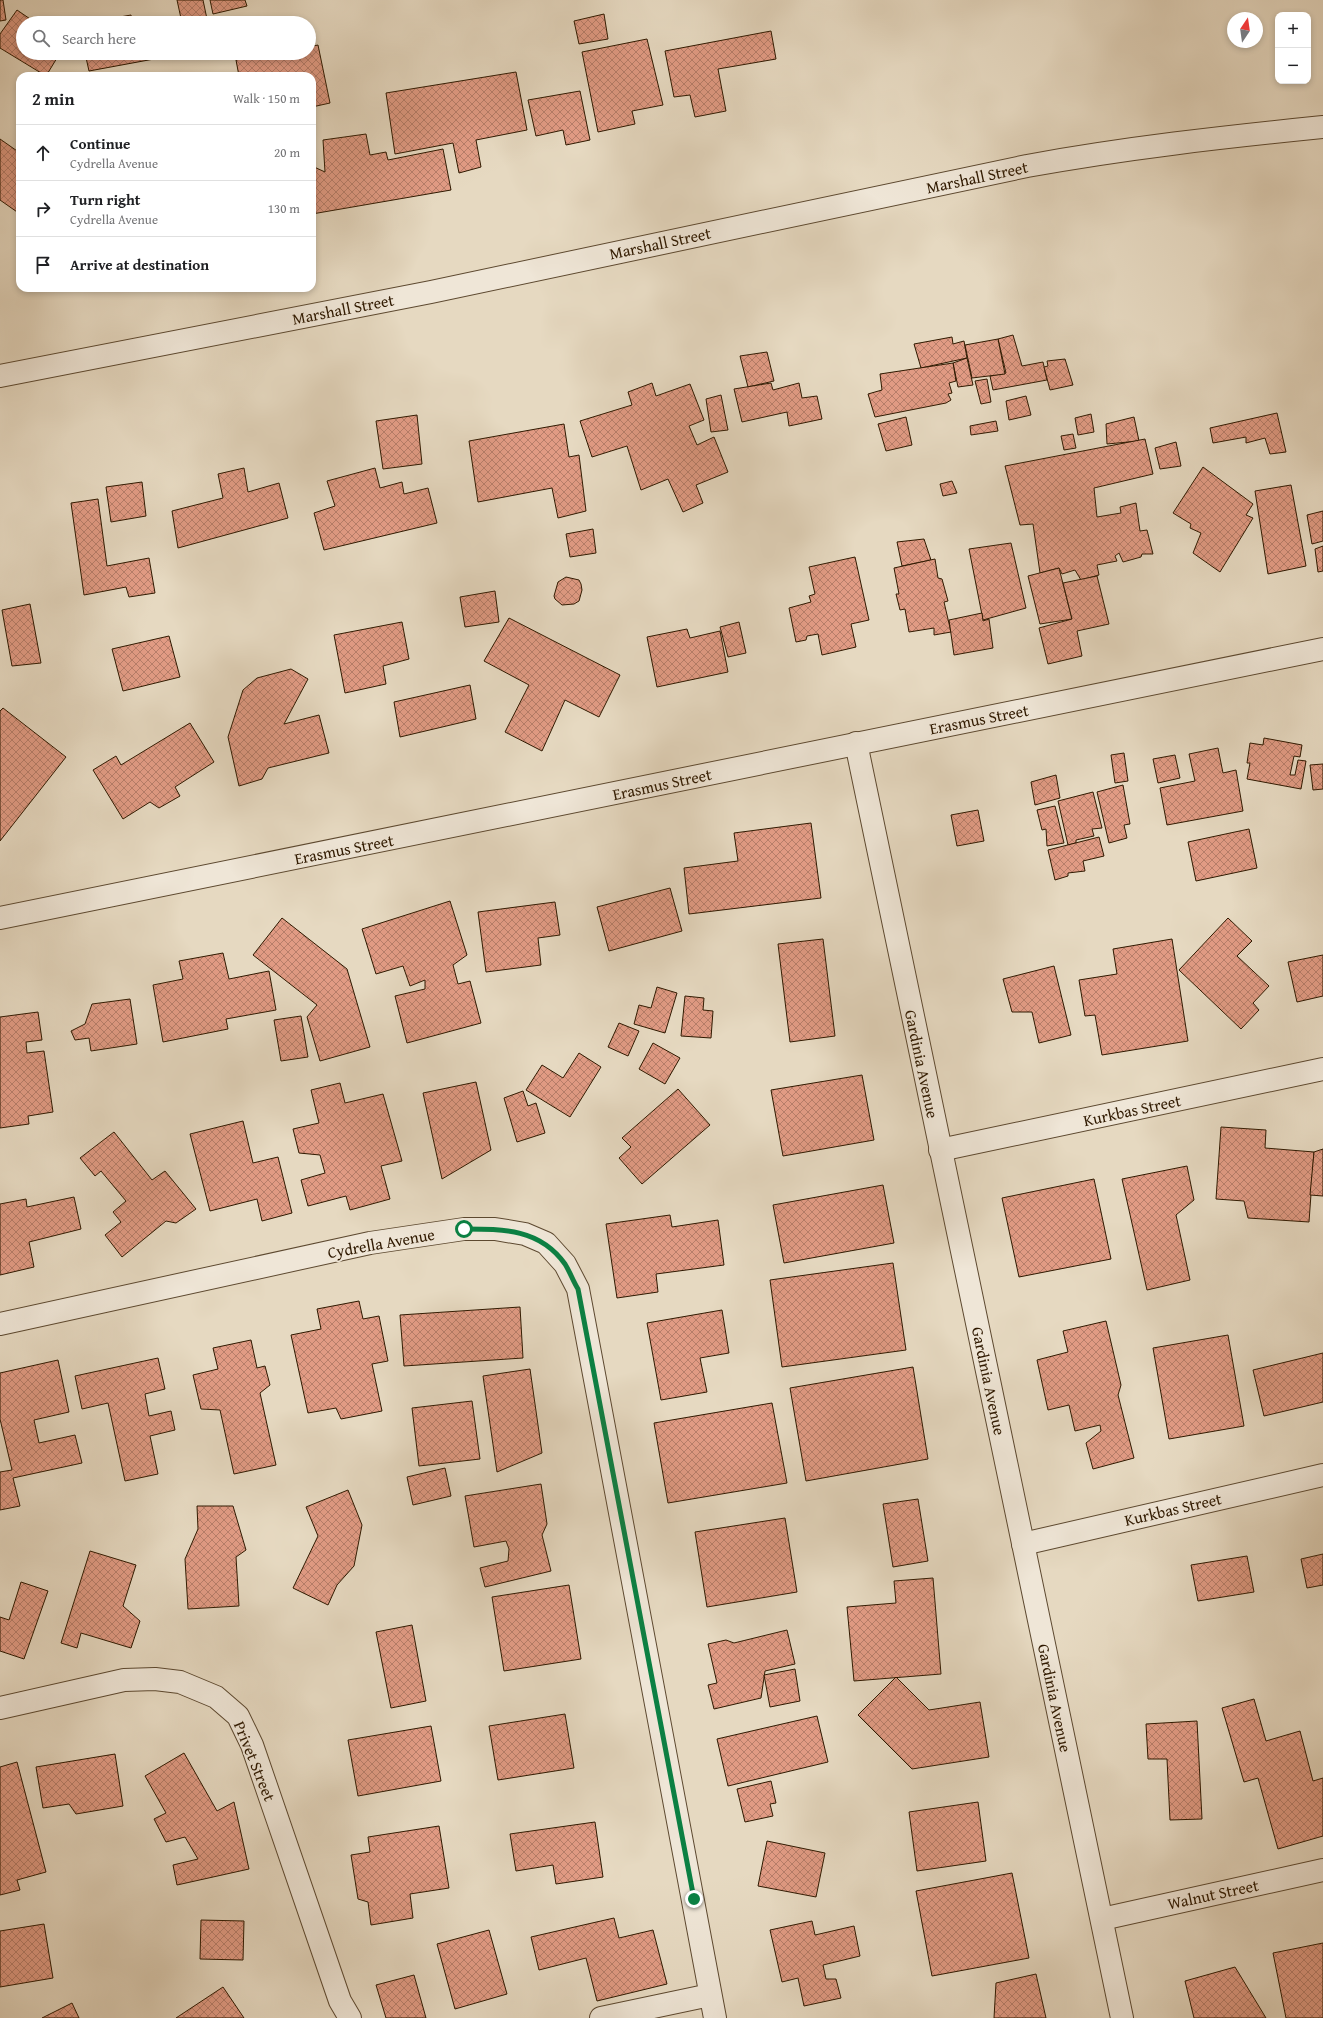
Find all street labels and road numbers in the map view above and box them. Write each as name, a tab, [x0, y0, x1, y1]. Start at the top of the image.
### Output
street label: Marshall Street	[924, 154, 1030, 199]
street label: Marshall Street	[607, 220, 713, 265]
street label: Marshall Street	[290, 287, 396, 331]
street label: Erasmus Street	[927, 698, 1031, 740]
street label: Erasmus Street	[610, 762, 714, 806]
street label: Erasmus Street	[292, 828, 396, 870]
street label: Gardinia Avenue	[899, 1008, 945, 1120]
street label: Kurkbas Street	[1081, 1088, 1183, 1132]
street label: Cydrella Avenue	[326, 1222, 436, 1264]
street label: Gardinia Avenue	[966, 1325, 1012, 1437]
street label: Kurkbas Street	[1122, 1486, 1224, 1532]
street label: Gardinia Avenue	[1032, 1642, 1078, 1754]
street label: Privet Street	[228, 1717, 282, 1805]
street label: Walnut Street	[1165, 1873, 1261, 1915]

